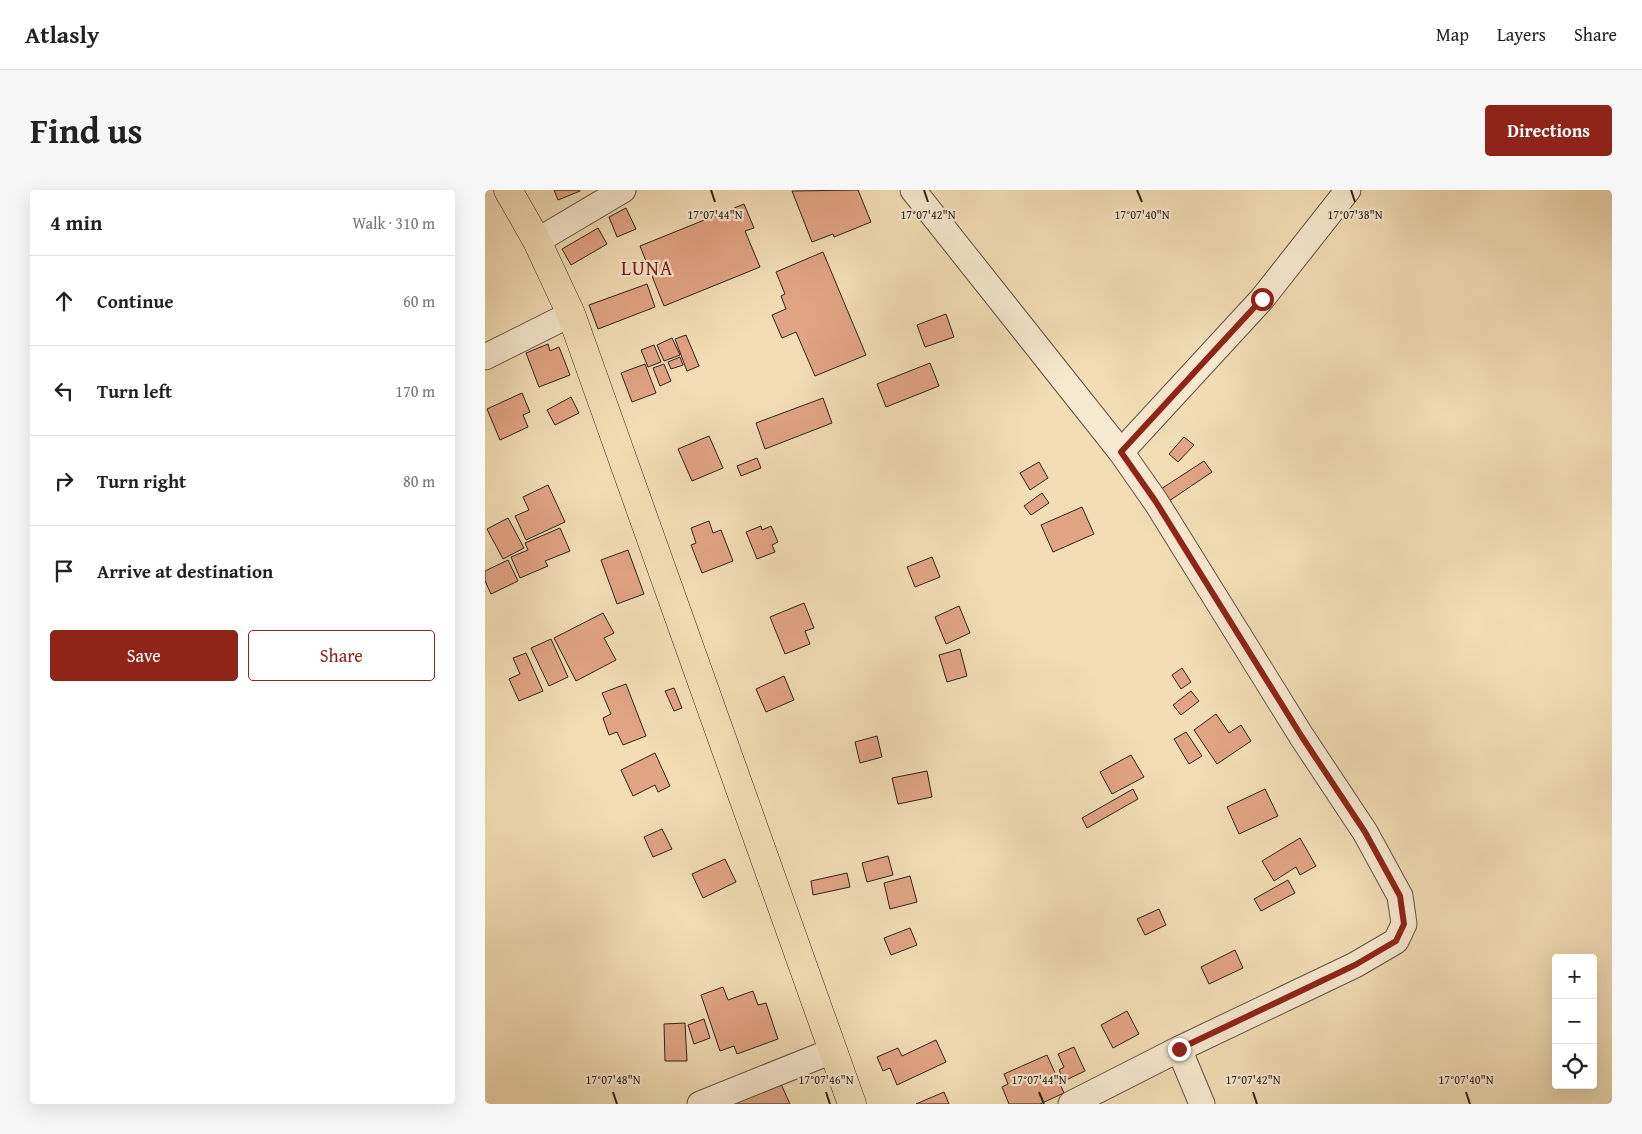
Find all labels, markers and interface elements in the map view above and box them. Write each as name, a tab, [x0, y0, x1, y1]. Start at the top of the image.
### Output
text: Atlasly	[25, 17, 99, 52]
text: Map	[1436, 21, 1469, 48]
text: Layers	[1497, 21, 1546, 48]
text: Share	[1574, 21, 1617, 48]
text: Find us	[30, 105, 143, 156]
button: Directions	[1485, 105, 1612, 156]
text: 17°07'44"N	[687, 206, 743, 223]
text: 17°07'42"N	[900, 206, 956, 223]
text: 17°07'40"N	[1114, 206, 1170, 223]
text: 17°07'38"N	[1327, 206, 1383, 223]
text: 4 min	[50, 207, 102, 238]
text: Walk · 310 m	[352, 211, 435, 235]
district label: LUNA	[621, 253, 673, 282]
icon: ahead	[50, 287, 78, 315]
text: Continue	[97, 287, 174, 315]
route start	[1251, 288, 1274, 311]
text: 60 m	[403, 289, 435, 313]
icon: left	[50, 377, 78, 405]
text: Turn left	[97, 377, 172, 405]
text: 170 m	[395, 379, 435, 403]
icon: right	[50, 467, 78, 495]
text: Turn right	[97, 467, 186, 495]
text: 80 m	[403, 469, 435, 493]
icon: arrive	[50, 557, 78, 585]
text: Arrive at destination	[97, 557, 273, 585]
button: Save	[50, 630, 238, 681]
button: Share	[248, 630, 435, 681]
map controls	[1552, 954, 1597, 1089]
button: +	[1552, 954, 1597, 999]
button: −	[1552, 999, 1597, 1044]
route end	[1168, 1038, 1191, 1061]
button: locate	[1552, 1044, 1597, 1089]
text: 17°07'48"N	[585, 1071, 641, 1088]
text: 17°07'46"N	[798, 1071, 854, 1088]
text: 17°07'44"N	[1011, 1071, 1067, 1088]
text: 17°07'42"N	[1225, 1071, 1281, 1088]
text: 17°07'40"N	[1438, 1071, 1494, 1088]

